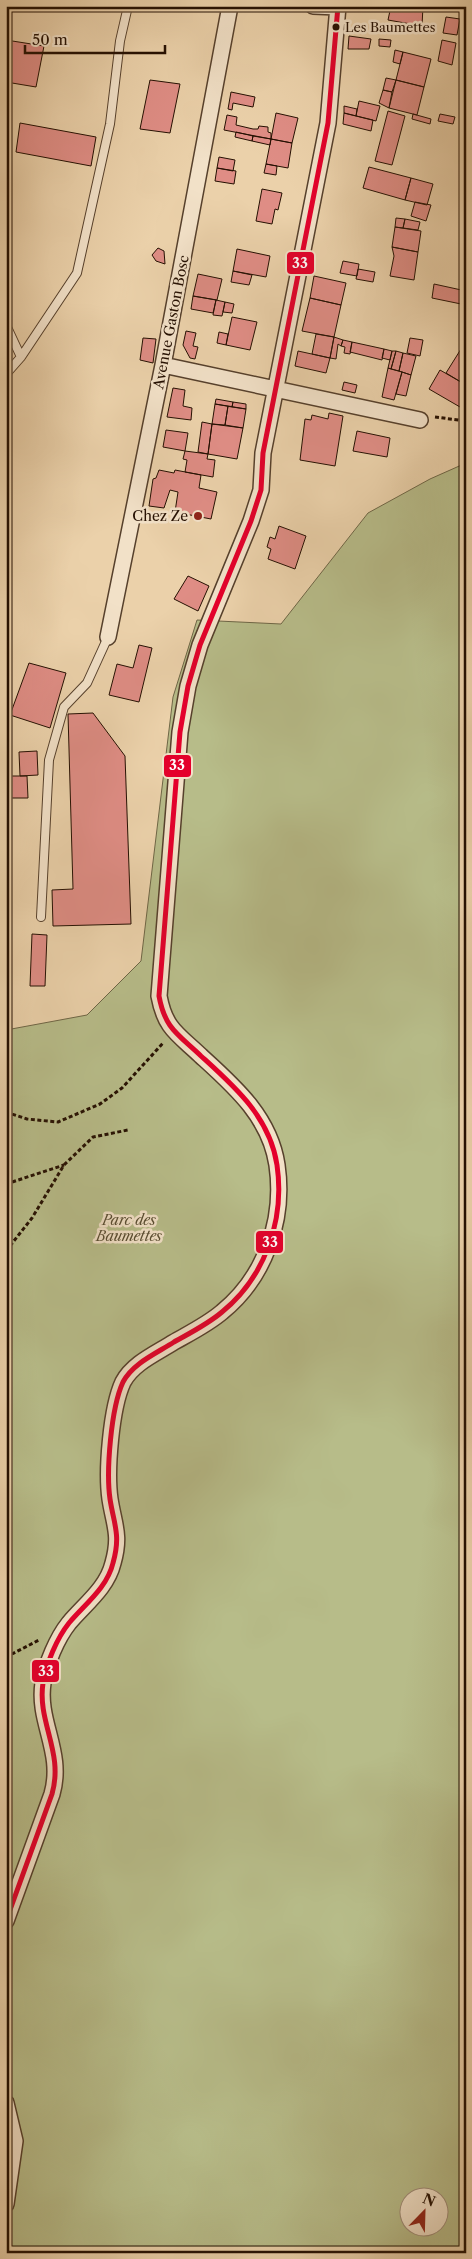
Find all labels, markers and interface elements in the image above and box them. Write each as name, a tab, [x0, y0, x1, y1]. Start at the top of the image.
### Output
place label: Les Baumettes	[345, 19, 436, 35]
scale bar	[25, 22, 165, 54]
marker: Les Baumettes	[331, 22, 341, 32]
text: 50 m	[32, 30, 68, 49]
line badge: 33	[286, 251, 315, 275]
street label: Avenue Gaston Bosc	[149, 254, 193, 391]
text: 33	[292, 254, 308, 272]
place label: Chez Ze	[132, 507, 188, 525]
marker: Chez Ze	[192, 510, 204, 522]
line badge: 33	[163, 754, 192, 778]
text: 33	[169, 756, 185, 774]
park label: Parc des Baumettes	[95, 1211, 163, 1245]
line badge: 33	[255, 1230, 284, 1254]
text: 33	[262, 1233, 278, 1251]
line badge: 33	[31, 1659, 60, 1683]
text: 33	[38, 1662, 54, 1680]
north arrow	[400, 2186, 450, 2236]
text: N	[420, 2189, 438, 2211]

